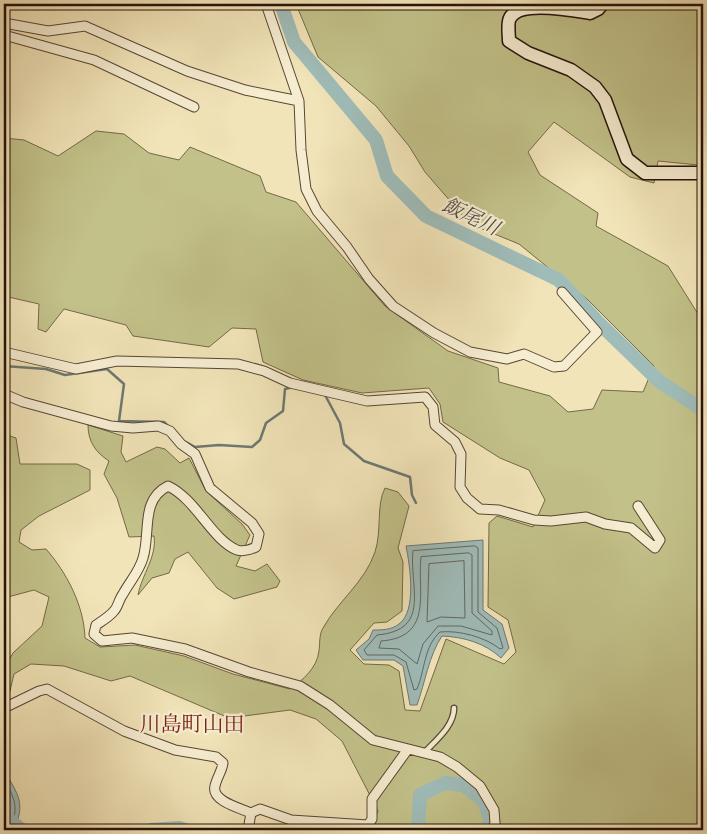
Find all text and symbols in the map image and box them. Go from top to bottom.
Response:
water label: 飯尾川 [438,191,505,242]
district label: 川島町山田 [140,710,245,737]

